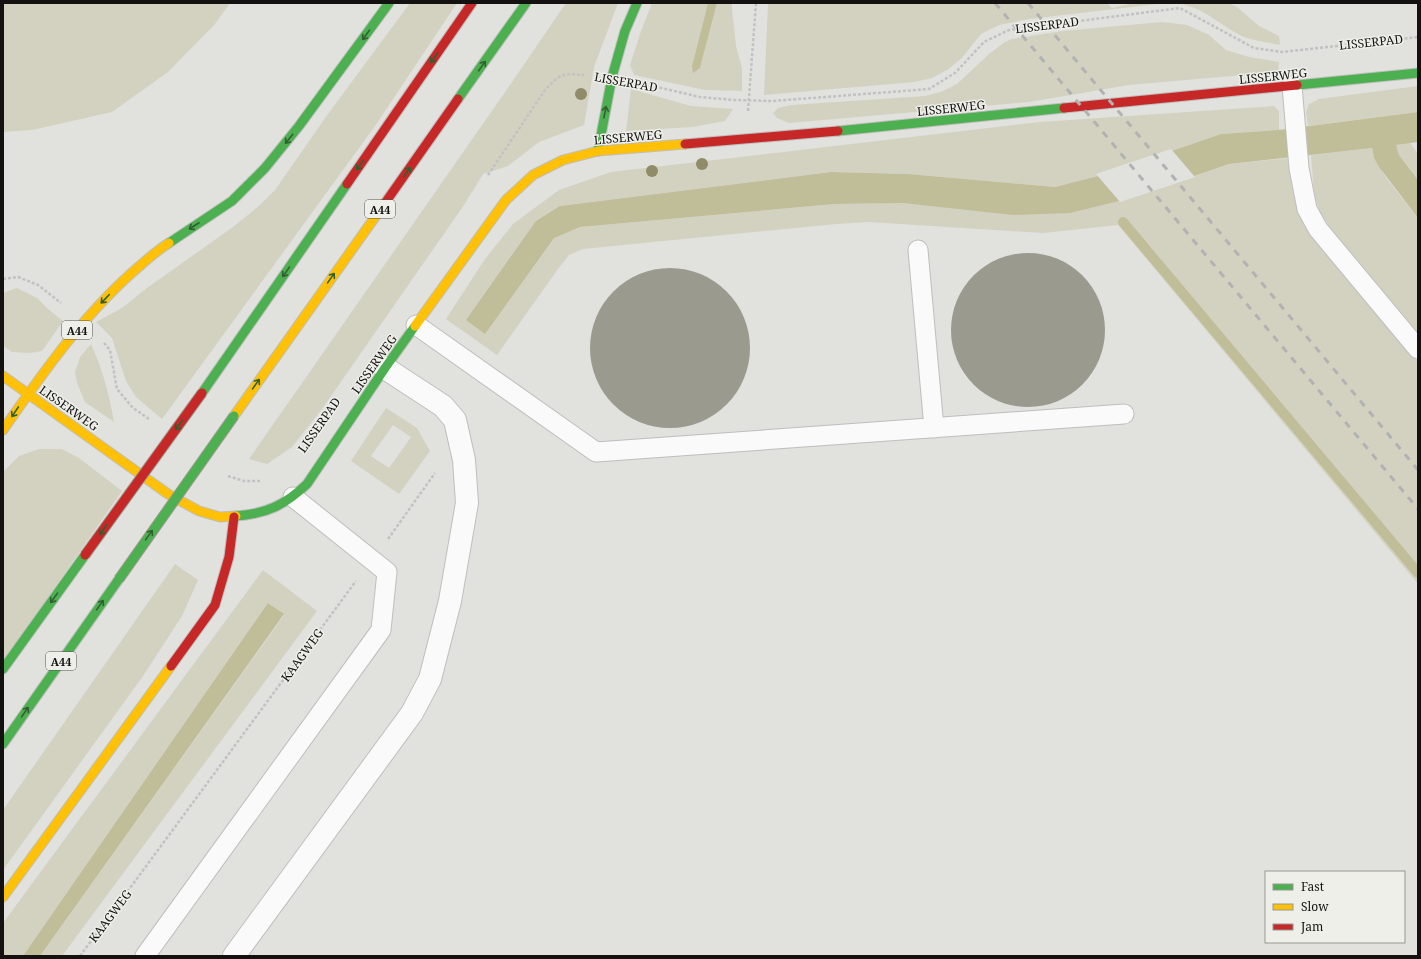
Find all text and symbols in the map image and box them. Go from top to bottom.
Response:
street label: LISSERPAD [1014,13,1080,37]
one-way arrow [362,29,370,40]
street label: LISSERPAD [1338,30,1404,54]
one-way arrow [430,52,438,63]
one-way arrow [478,60,486,71]
street label: LISSERWEG [1238,64,1308,88]
street label: LISSERPAD [593,68,659,96]
street label: LISSERWEG [916,96,986,120]
one-way arrow [601,106,609,119]
street label: LISSERWEG [593,126,663,148]
one-way arrow [284,134,293,144]
one-way arrow [356,159,364,170]
one-way arrow [403,166,411,177]
road number: A44 [365,200,395,218]
one-way arrow [189,222,200,230]
one-way arrow [282,266,290,277]
one-way arrow [327,272,335,283]
one-way arrow [100,294,110,304]
road number: A44 [62,321,92,339]
street label: LISSERWEG [347,331,401,397]
one-way arrow [252,378,260,389]
street label: LISSERWEG [36,381,102,435]
street label: LISSERPAD [294,394,345,456]
one-way arrow [11,406,19,418]
one-way arrow [175,419,183,430]
one-way arrow [99,525,107,536]
one-way arrow [145,530,153,541]
one-way arrow [50,592,58,603]
one-way arrow [96,600,104,611]
street label: KAAGWEG [277,625,327,685]
road number: A44 [46,652,76,670]
one-way arrow [21,707,29,718]
legend [1265,871,1405,943]
text: Fast [1301,878,1324,895]
street label: KAAGWEG [85,886,136,946]
text: Slow [1301,898,1329,915]
text: Jam [1300,918,1323,935]

